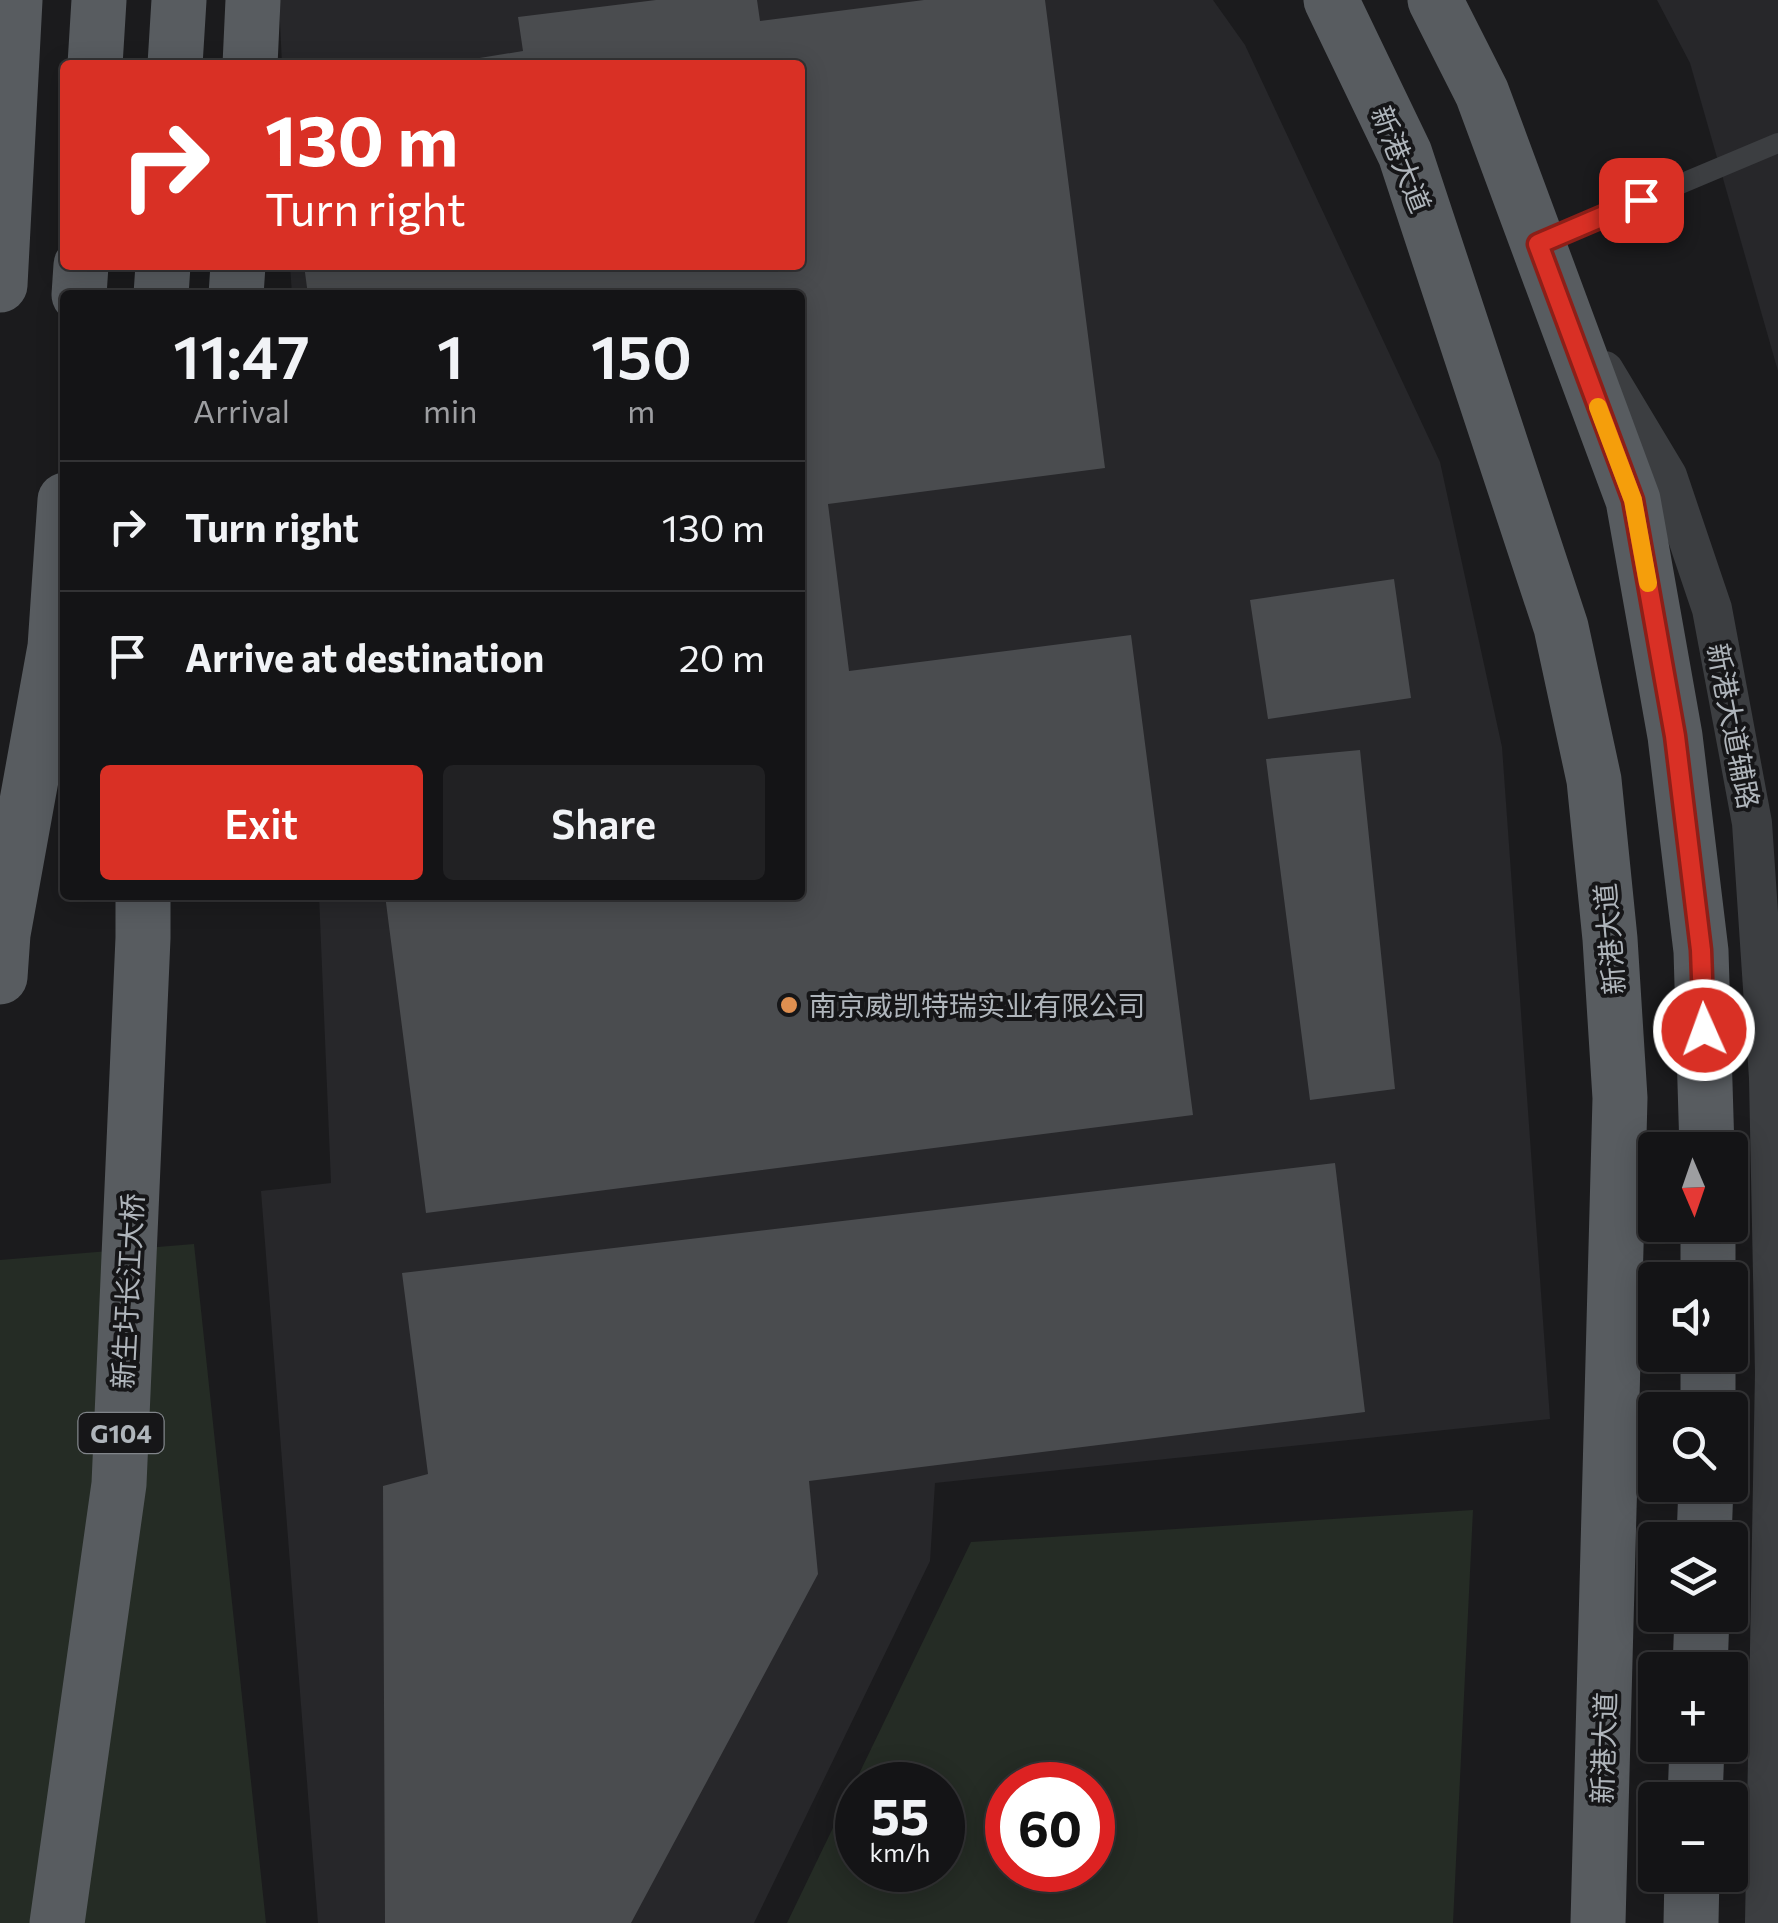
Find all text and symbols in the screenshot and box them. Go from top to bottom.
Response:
text: 130 m [265,95,458,180]
icon: right [100,100,230,230]
street label: 新港大道 [1365,101,1439,217]
pin [1599,158,1684,243]
icon: arrive [1614,173,1669,228]
text: Turn right [265,180,466,235]
text: 11:47 [173,318,310,391]
text: 1 [437,318,464,391]
text: 150 [591,318,692,391]
text: Arrival [193,390,290,430]
text: min [423,390,477,430]
text: m [627,390,655,430]
icon: right [100,499,155,554]
text: Turn right [185,503,359,550]
text: 130 m [662,503,765,550]
icon: arrive [100,629,155,684]
text: Arrive at destination [185,633,544,680]
text: 20 m [679,633,765,680]
street label: 新港大道辅路 [1701,640,1767,812]
button: Exit [100,765,423,880]
button: Share [443,765,765,880]
street label: 新港大道 [1587,882,1631,996]
position arrow [1652,978,1756,1082]
place label: 南京威凯特瑞实业有限公司 [809,988,1145,1022]
marker: 南京威凯特瑞实业有限公司 [778,994,800,1016]
north arrow [1638,1132,1748,1242]
map controls [1638,1132,1748,1892]
street label: 新生圩长江大桥 [105,1192,149,1390]
button: sound [1638,1262,1748,1372]
button: search [1638,1392,1748,1502]
road number: G104 [78,1413,164,1453]
button: layers [1638,1522,1748,1632]
button: + [1638,1652,1748,1762]
street label: 新港大道 [1584,1691,1622,1805]
speed limit sign: 60 [985,1762,1115,1892]
button: − [1638,1782,1748,1892]
text: 55 [871,1784,929,1845]
text: km/h [870,1837,930,1867]

